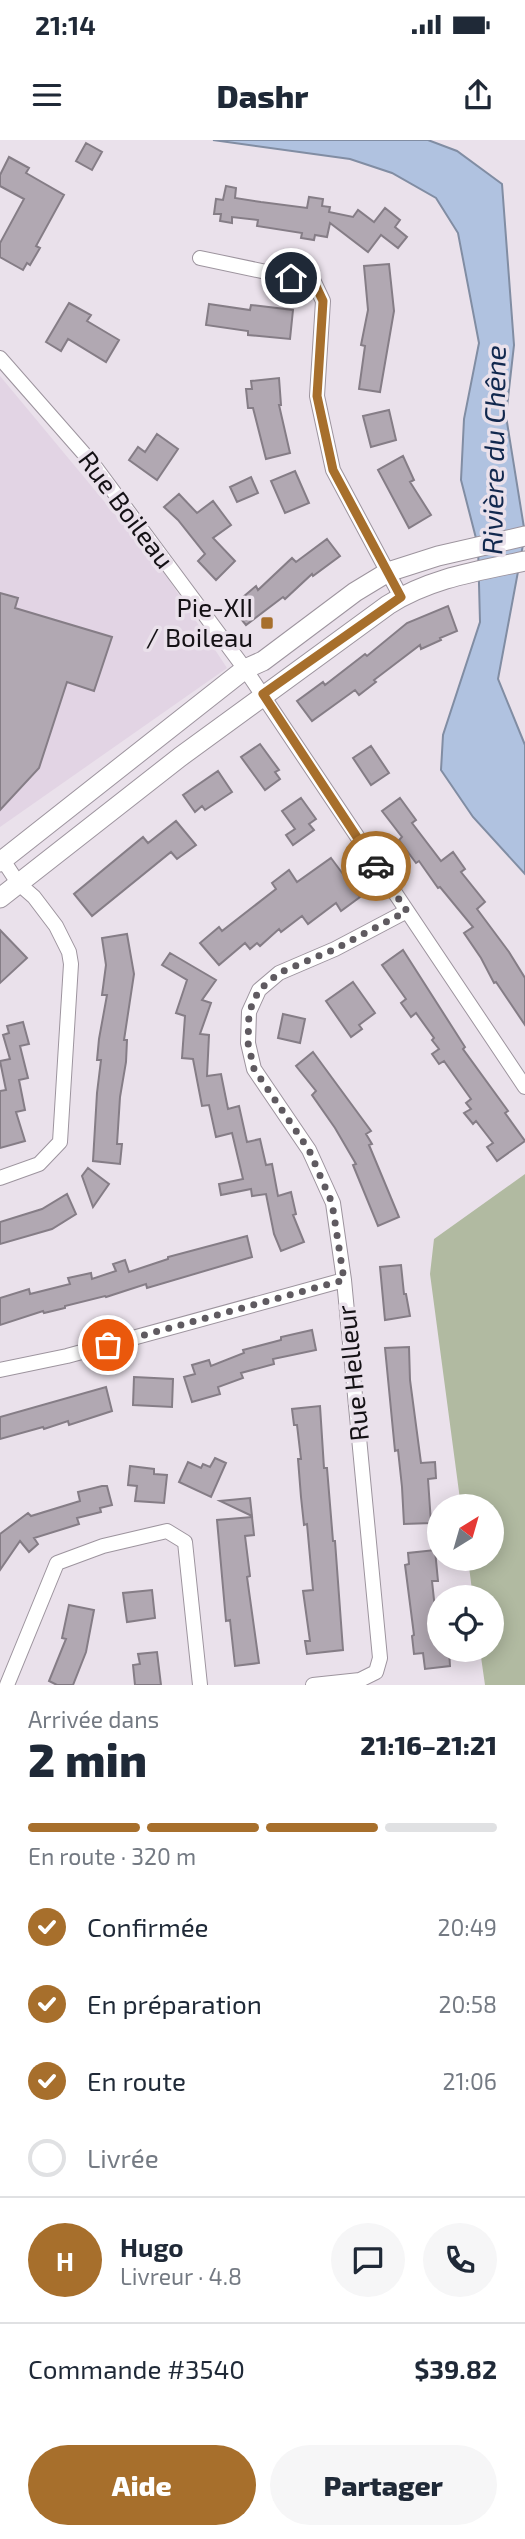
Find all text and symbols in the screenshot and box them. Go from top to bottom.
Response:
text: 21:14 [35,9,96,40]
icon: menu [28,76,66,114]
text: Dashr [217,76,308,114]
icon: share [459,76,497,114]
pin [261,248,321,308]
icon: home [272,259,310,297]
water label: Rivière du Chêne [474,345,512,555]
street label: Rue Boileau [73,444,181,574]
place label: Pie-XII / Boileau [146,591,253,652]
marker: Pie-XII / Boileau [259,615,275,631]
courier [341,831,411,901]
icon: car [357,847,395,885]
street label: Rue Helleur [329,1304,374,1443]
pin [78,1315,138,1375]
icon: bag [89,1326,127,1364]
north arrow [427,1494,504,1572]
map controls [427,1494,504,1662]
button: locate [427,1585,504,1662]
text: Arrivée dans [28,1705,159,1733]
text: 21:16–21:21 [360,1729,497,1760]
text: 2 min [28,1731,147,1786]
text: En route · 320 m [28,1842,196,1870]
icon: check [28,1908,66,1946]
text: Confirmée [87,1911,209,1942]
text: 20:49 [437,1913,497,1941]
icon: check [28,1985,66,2023]
text: En préparation [87,1988,262,2019]
text: 20:58 [438,1990,497,2018]
icon: check [28,2062,66,2100]
text: En route [87,2065,186,2096]
text: 21:06 [442,2067,497,2095]
text: Livrée [87,2142,159,2173]
button: chat [331,2223,405,2297]
button: phone [423,2223,497,2297]
text: Hugo [120,2231,184,2262]
text: H [56,2245,74,2276]
text: Livreur · 4.8 [120,2262,242,2290]
text: Commande #3540 [28,2353,245,2384]
text: $39.82 [414,2353,497,2384]
button: Aide [28,2445,256,2525]
button: Partager [270,2445,497,2525]

